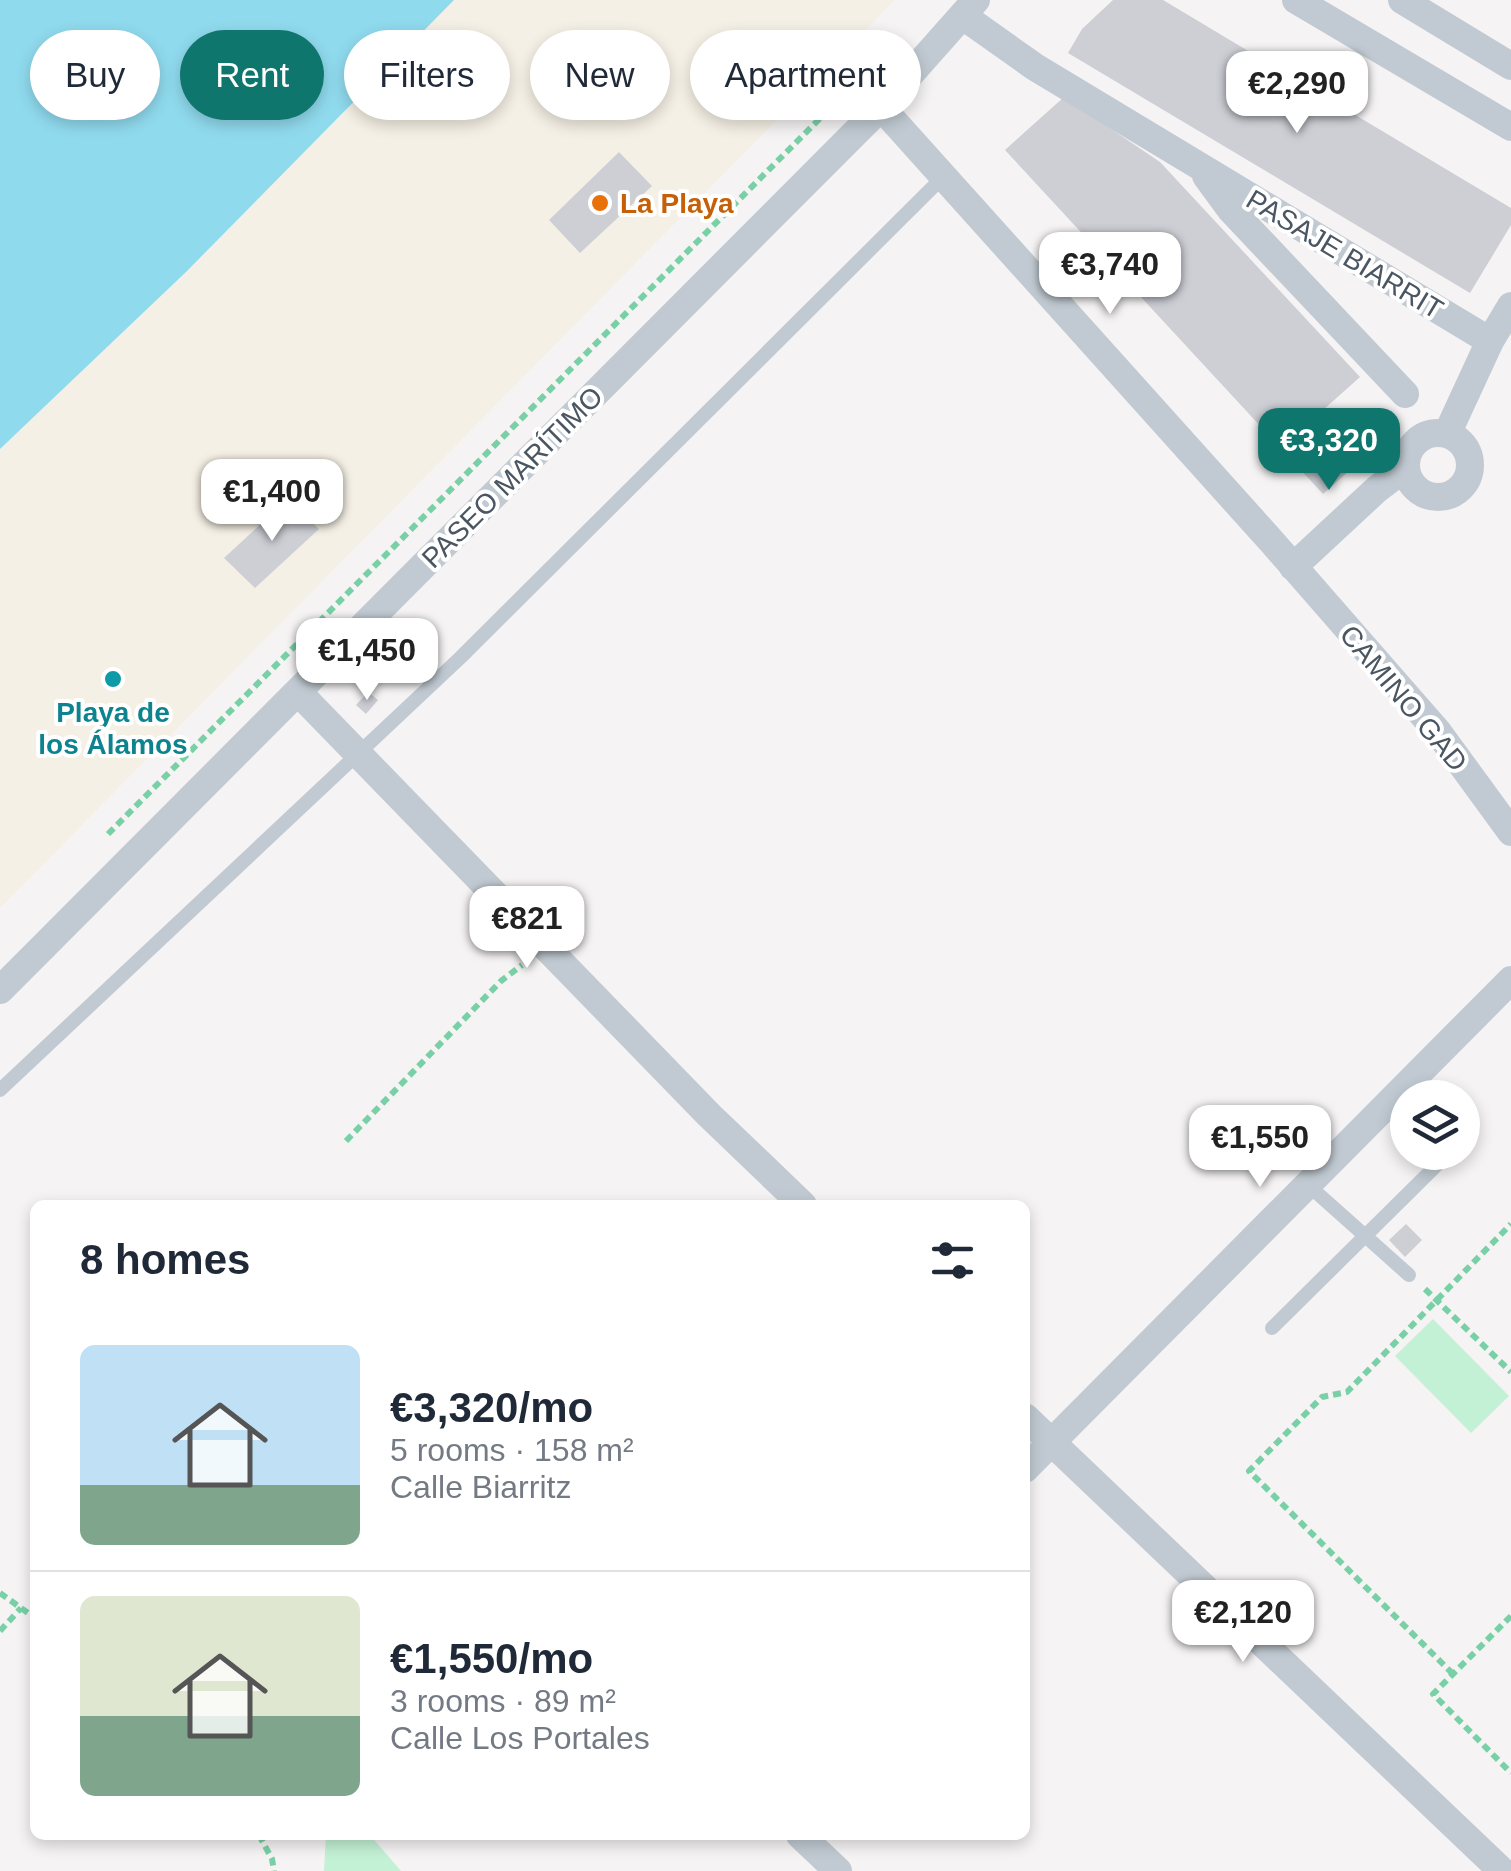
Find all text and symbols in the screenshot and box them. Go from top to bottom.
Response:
chip: Buy [30,30,160,120]
chip: Rent [180,30,324,120]
chip: Filters [344,30,510,120]
chip: New [530,30,670,120]
chip: Apartment [690,30,921,120]
pin: €2,290 [1216,51,1378,136]
text: €2,290 [1248,65,1346,101]
street label: PASAJE BIARRIT [1241,184,1449,325]
place label: La Playa [620,188,734,219]
marker: La Playa [589,192,611,214]
pin: €3,740 [1029,232,1191,317]
text: €3,740 [1061,246,1159,282]
street label: PASEO MARÍTIMO [416,381,609,574]
pin: €3,320 [1248,408,1410,493]
text: €3,320 [1280,422,1378,458]
pin: €1,400 [191,459,353,544]
text: €1,400 [223,473,321,509]
pin: €1,450 [286,618,448,703]
street label: CAMINO GAD [1334,619,1473,777]
text: €1,450 [318,632,416,668]
marker: Playa de los Álamos [102,668,124,690]
place label: Playa de los Álamos [38,697,188,760]
pin: €821 [468,886,586,971]
text: €821 [491,900,563,936]
map controls [1390,1080,1480,1170]
button: layers [1390,1080,1480,1170]
pin: €1,550 [1179,1105,1341,1190]
text: €1,550 [1211,1119,1309,1155]
icon: filters [925,1233,980,1288]
text: 8 homes [80,1236,250,1283]
text: €3,320/mo [390,1384,593,1431]
icon: home [160,1385,280,1505]
text: 5 rooms · 158 m² [390,1432,634,1468]
text: Calle Biarritz [390,1469,571,1505]
pin: €2,120 [1162,1580,1324,1665]
text: €2,120 [1194,1594,1292,1630]
text: €1,550/mo [390,1635,593,1682]
icon: home [160,1636,280,1756]
text: 3 rooms · 89 m² [390,1683,616,1719]
text: Calle Los Portales [390,1720,650,1756]

